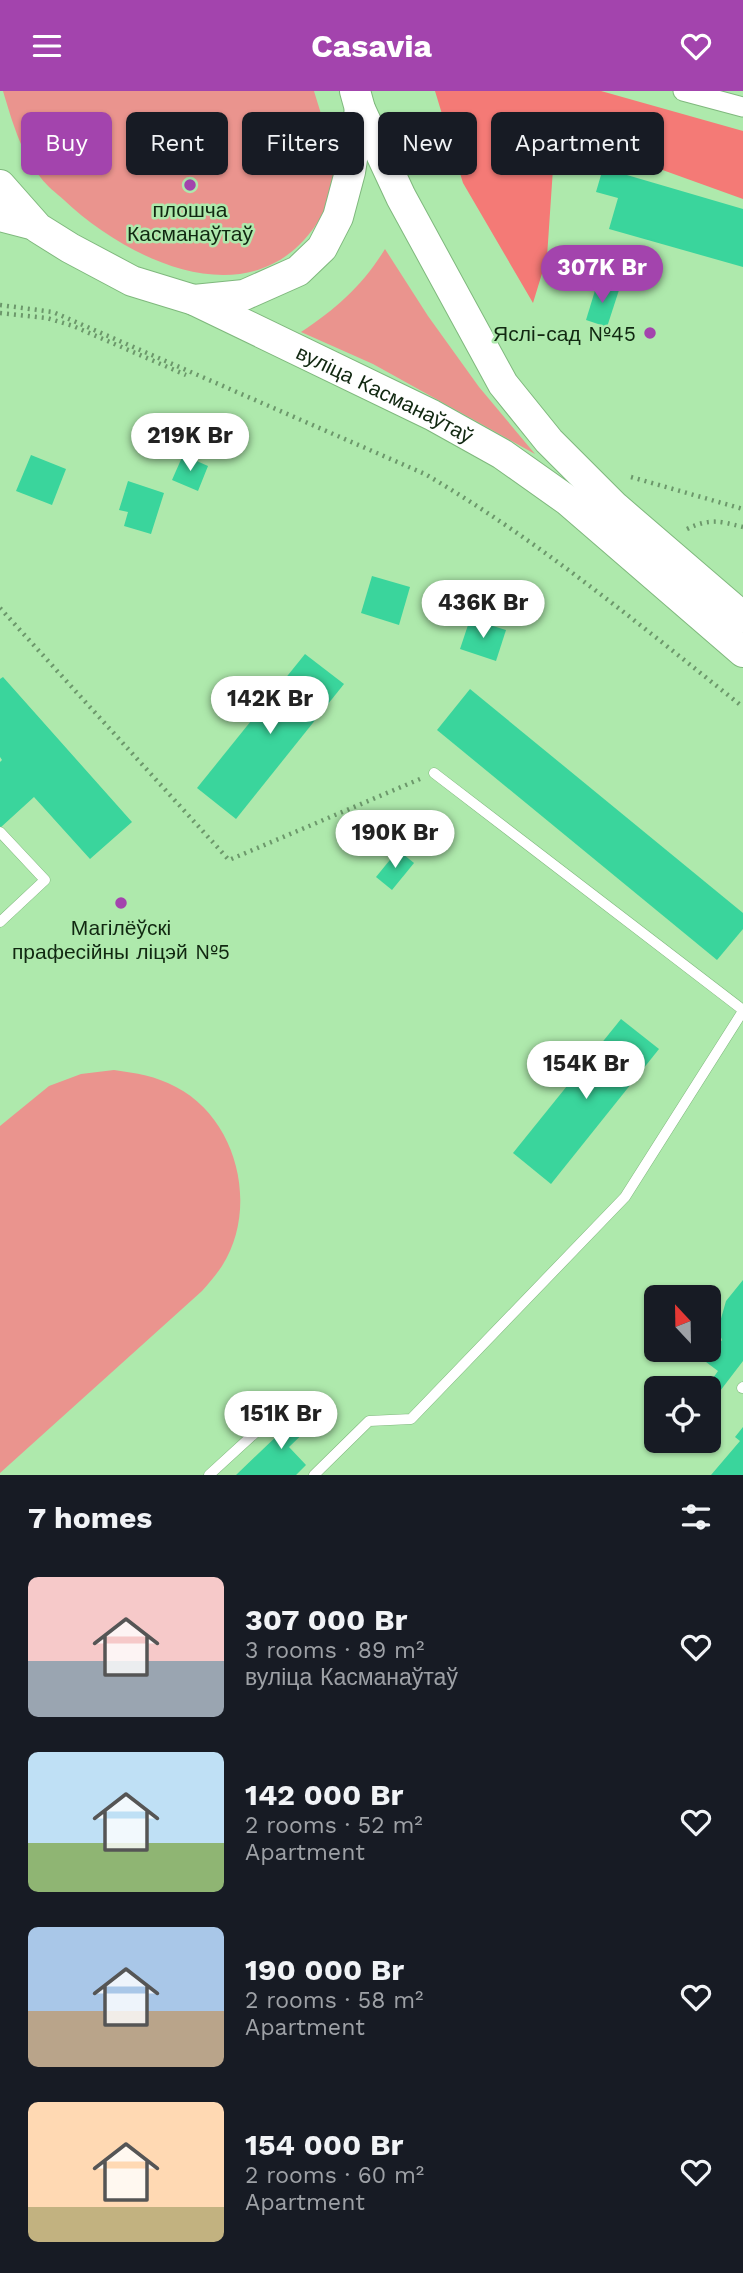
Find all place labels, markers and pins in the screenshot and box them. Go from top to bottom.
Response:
marker: плошча Касманаўтаў [182,177,198,193]
place label: плошча Касманаўтаў [127,197,253,246]
pin: 307K Br [537,245,667,305]
place label: Яслі-сад №45 [493,321,636,346]
marker: Яслі-сад №45 [642,325,658,341]
pin: 219K Br [125,413,255,473]
pin: 436K Br [418,581,548,640]
pin: 142K Br [205,677,335,736]
pin: 190K Br [330,811,460,870]
marker: Магілёўскі прафесійны ліцэй №5 [113,895,129,911]
place label: Магілёўскі прафесійны ліцэй №5 [12,915,230,964]
pin: 154K Br [521,1041,651,1101]
pin: 151K Br [216,1391,346,1451]

